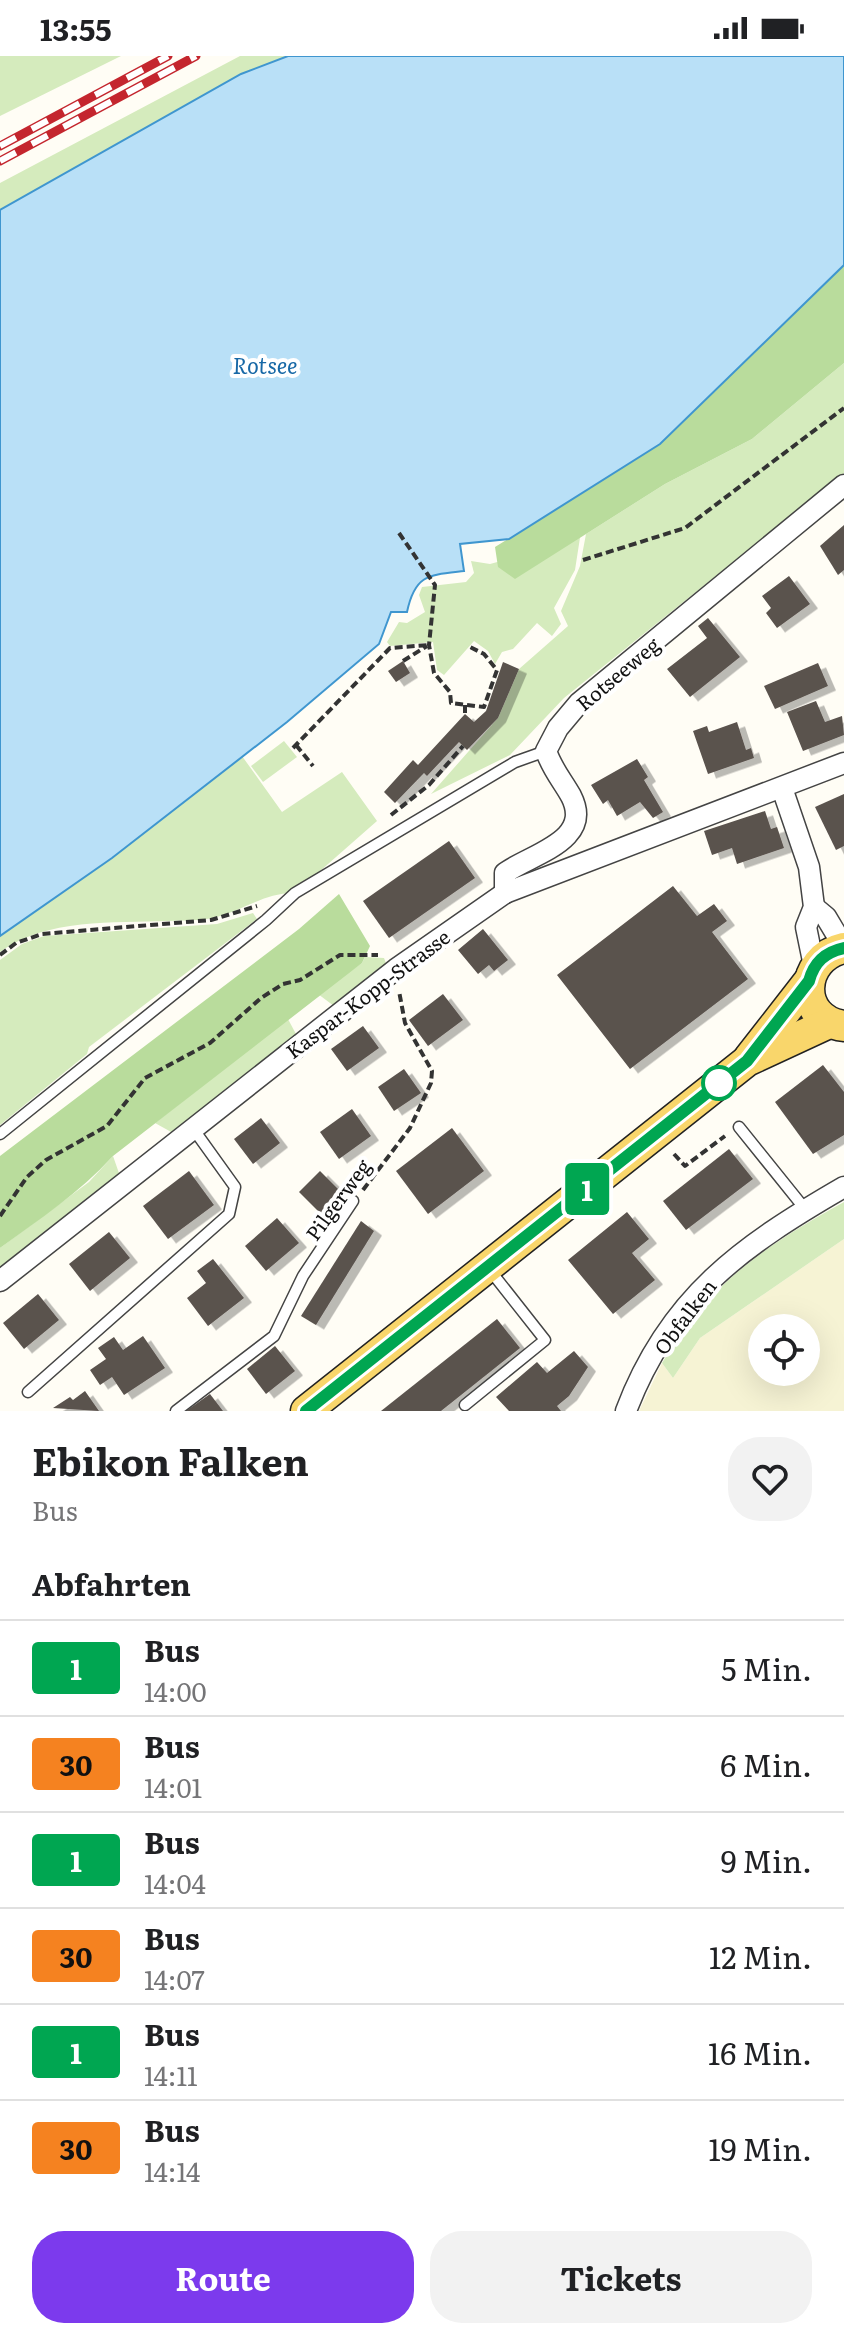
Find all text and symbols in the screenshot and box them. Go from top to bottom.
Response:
text: 13:55 [40,6,112,50]
water label: Rotsee [233,348,297,381]
street label: Rotseeweg [569,629,666,717]
street label: Kaspar-Kopp-Strasse [279,921,455,1065]
unlabelled marker [702,1066,736,1100]
street label: Pilgerweg [297,1151,377,1246]
line badge: 1 [561,1163,613,1215]
text: 1 [581,1168,593,1210]
street label: Obfalken [646,1272,722,1360]
map controls [748,1314,820,1386]
button: locate [748,1314,820,1386]
text: Ebikon Falken [32,1431,309,1488]
button: heart [728,1437,812,1521]
text: Bus [32,1490,77,1529]
text: Abfahrten [32,1561,191,1605]
text: Bus [144,1627,200,1671]
text: 5 Min. [721,1646,812,1690]
text: 1 [70,1647,82,1689]
text: 14:00 [144,1671,207,1710]
text: Bus [144,1723,200,1767]
text: 6 Min. [720,1742,812,1786]
text: 30 [60,1743,92,1785]
text: 14:01 [144,1767,202,1806]
text: Bus [144,1819,200,1863]
text: 9 Min. [721,1838,812,1882]
text: 1 [70,1839,82,1881]
text: 14:04 [144,1863,206,1902]
text: Bus [144,1915,200,1959]
text: 12 Min. [709,1934,812,1978]
text: 30 [60,1935,92,1977]
text: 14:07 [144,1959,205,1998]
text: Bus [144,2011,200,2055]
text: 16 Min. [708,2030,812,2074]
text: 1 [70,2031,82,2073]
text: 14:11 [144,2055,198,2094]
text: Bus [144,2107,200,2151]
text: 19 Min. [708,2126,812,2170]
text: 30 [60,2127,92,2169]
text: 14:14 [144,2151,200,2190]
button: Route [32,2231,414,2323]
button: Tickets [430,2231,812,2323]

